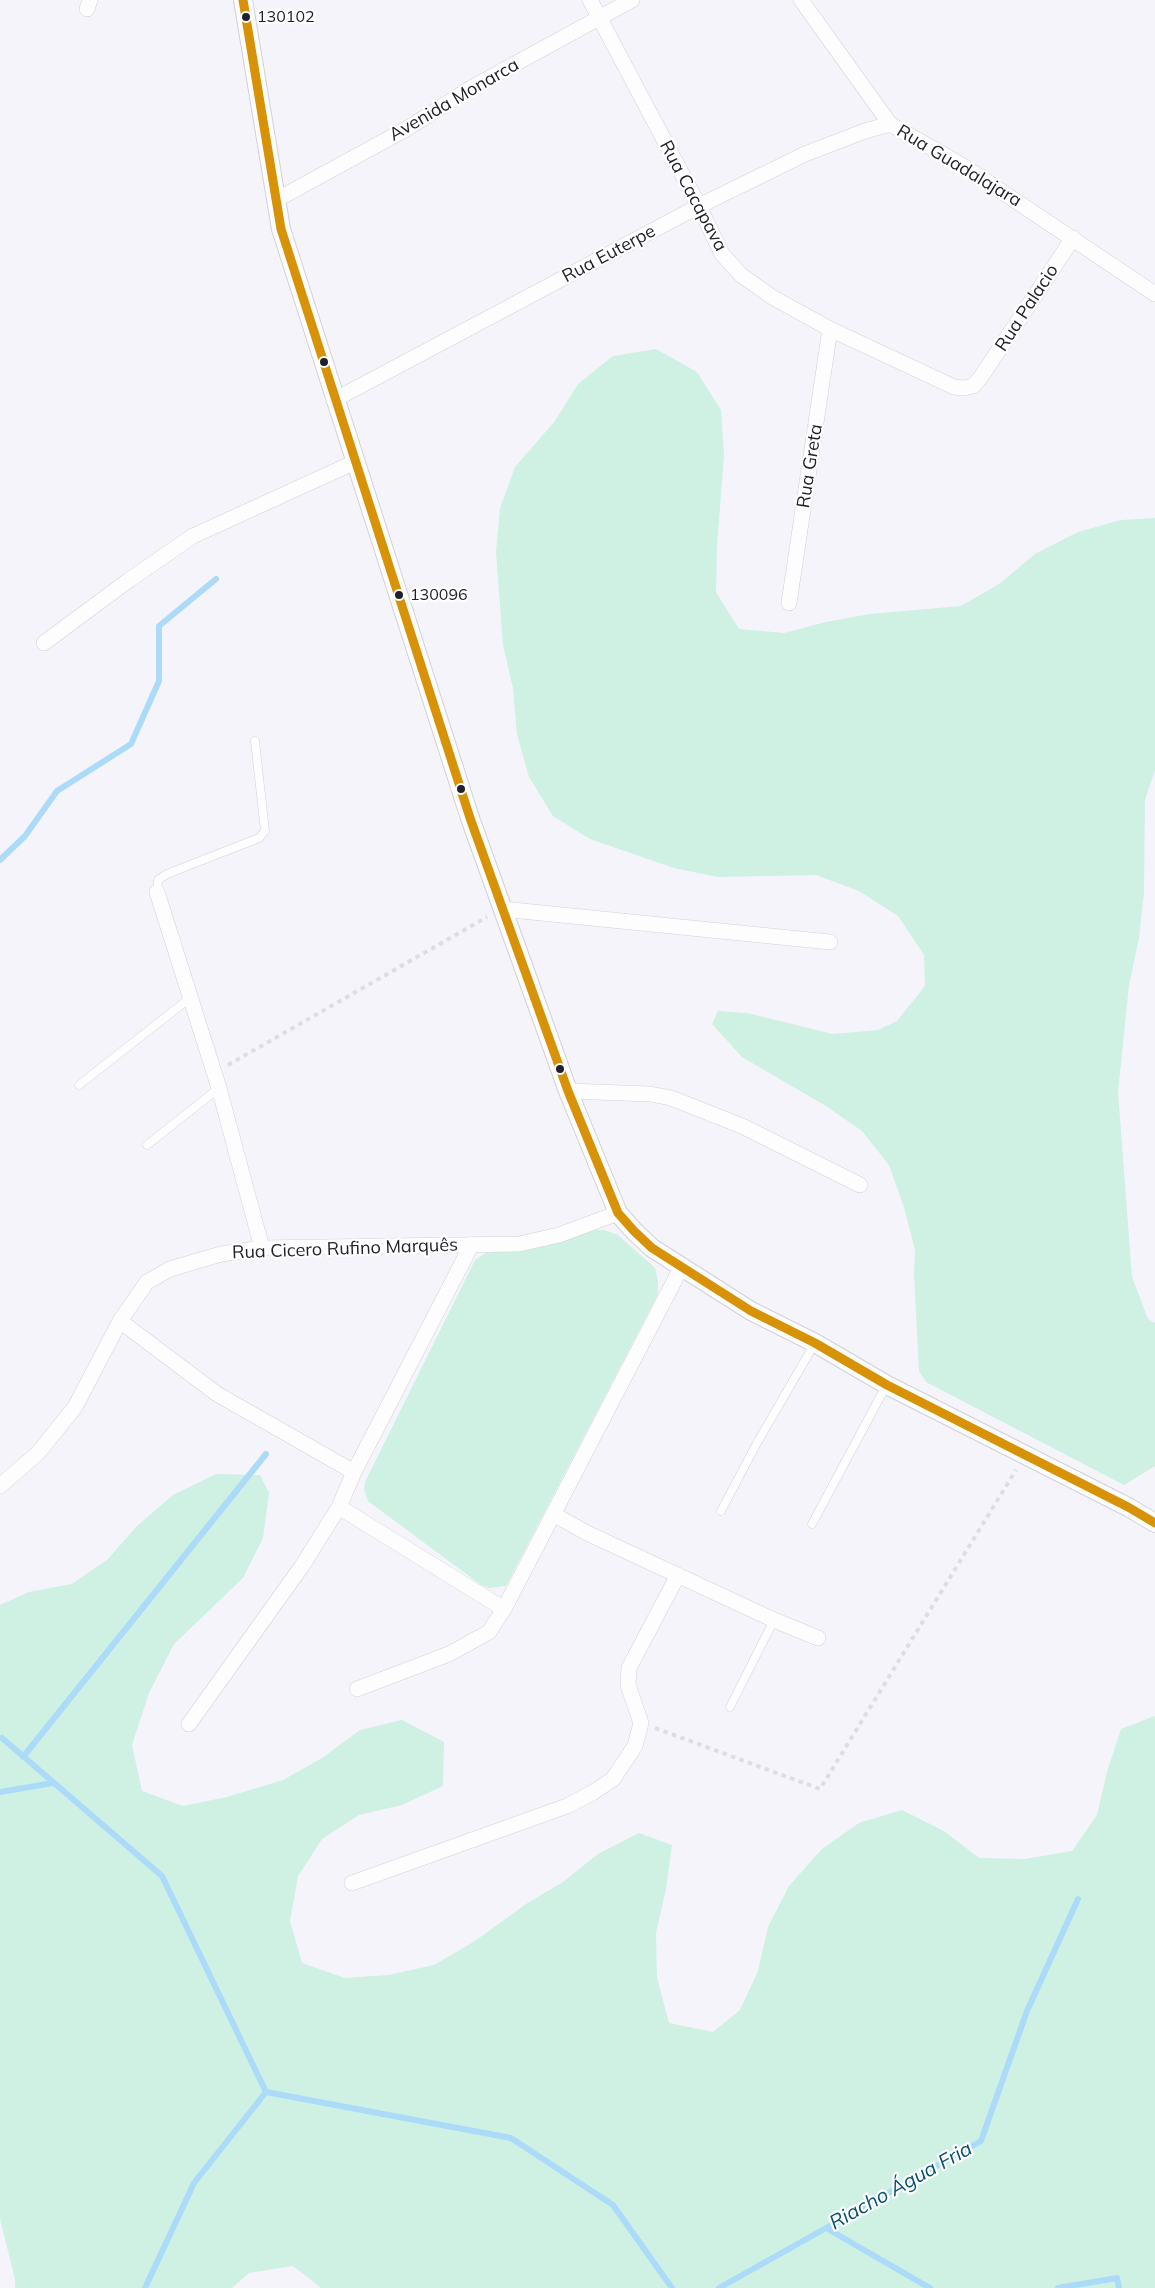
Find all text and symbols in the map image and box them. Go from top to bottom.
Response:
place label: 130102 [257,7,315,27]
marker: 130102 [240,11,252,23]
street label: Avenida Monarca [385,54,523,146]
street label: Rua Guadalajara [893,120,1025,212]
street label: Rua Cacapava [655,137,731,255]
street label: Rua Euterpe [559,220,659,288]
street label: Rua Palacio [991,261,1063,355]
unlabelled marker [318,356,330,368]
street label: Rua Greta [793,422,827,510]
place label: 130096 [410,585,468,605]
marker: 130096 [393,589,405,601]
unlabelled marker [455,783,467,795]
unlabelled marker [554,1063,566,1075]
street label: Rua Cicero Rufino Marquês [232,1234,458,1264]
water label: Riacho Água Fria [826,2137,976,2235]

